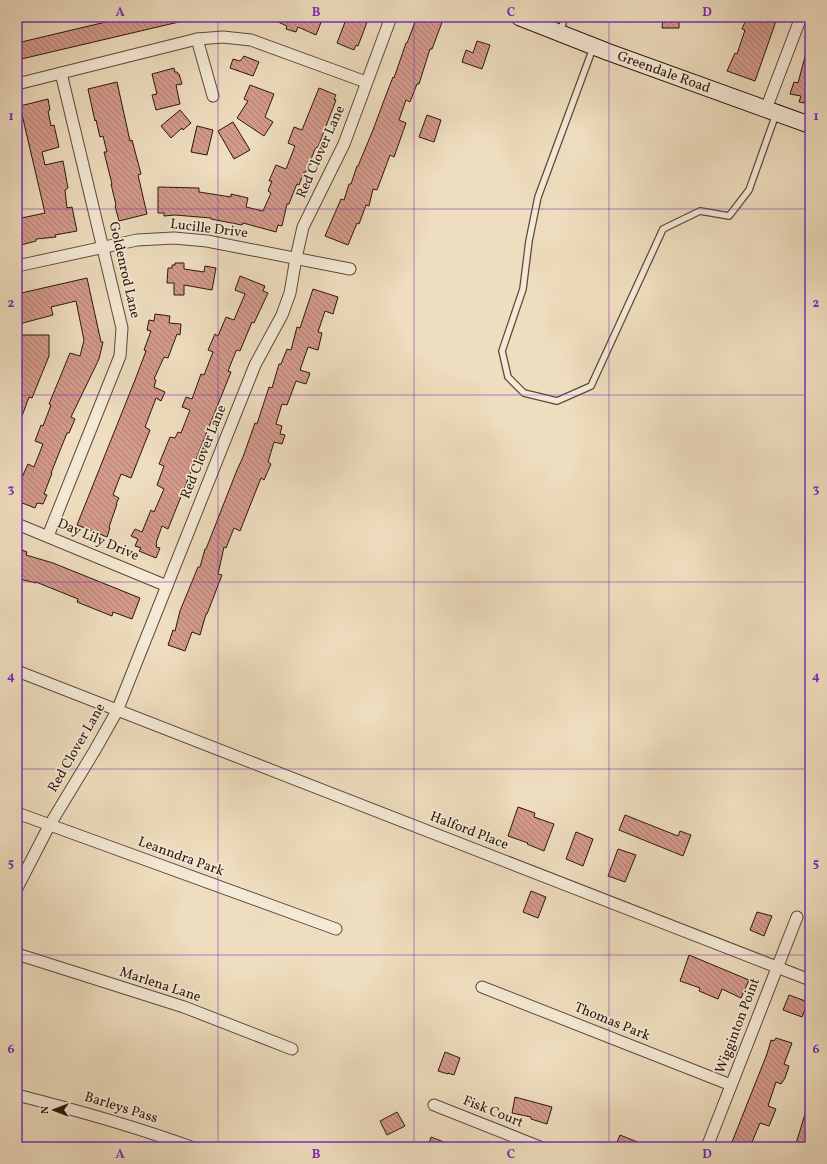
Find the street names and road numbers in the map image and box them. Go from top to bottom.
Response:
street label: Greendale Road [615,47,713,98]
street label: Red Clover Lane [292,102,350,201]
street label: Lucille Drive [169,215,249,243]
street label: Goldenrod Lane [104,220,144,320]
street label: Red Clover Lane [177,402,232,502]
street label: Day Lily Drive [54,514,142,566]
street label: Red Clover Lane [44,700,110,796]
street label: Halford Place [427,807,511,855]
street label: Leanndra Park [135,833,227,881]
street label: Marlena Lane [117,963,204,1007]
street label: Wigginton Point [711,975,765,1076]
street label: Thomas Park [571,998,653,1046]
street label: Barleys Pass [82,1088,160,1128]
street label: Fisk Court [460,1091,526,1133]

